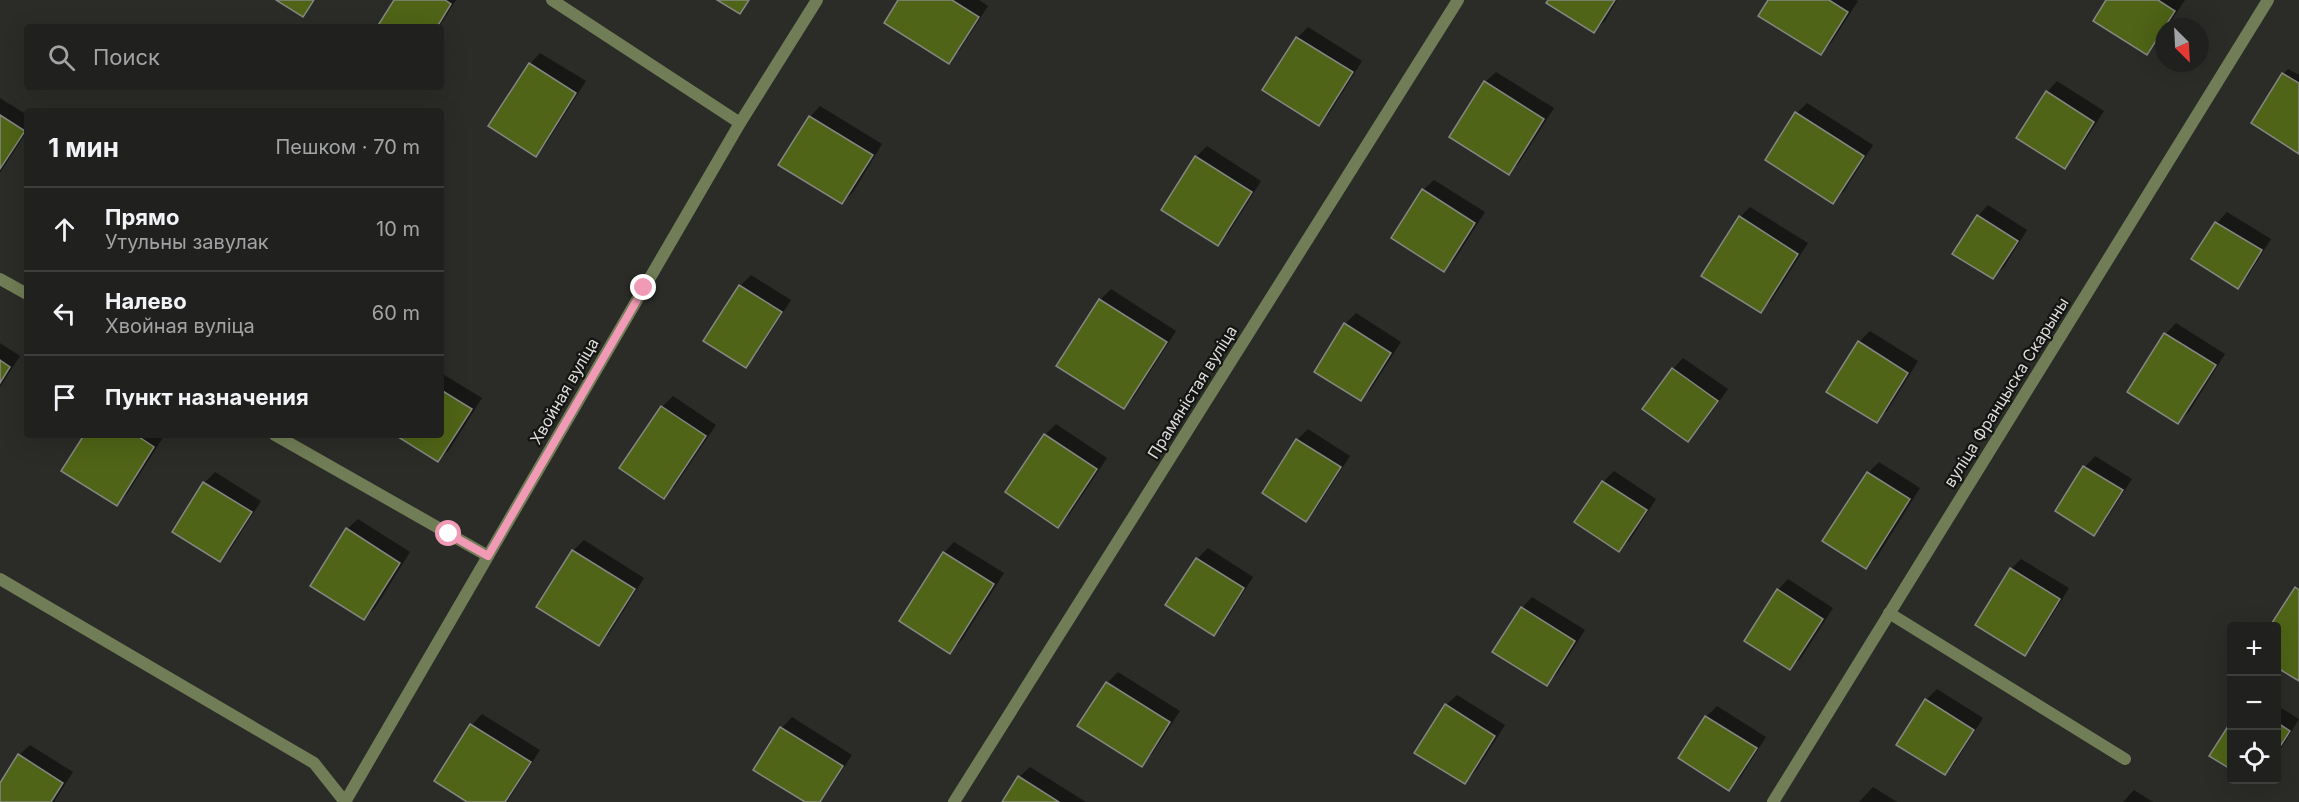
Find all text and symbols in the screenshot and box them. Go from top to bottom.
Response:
north arrow [2155,18,2209,72]
search box [24,24,444,90]
icon: search [45,41,78,74]
text: Поиск [93,44,160,70]
text: 1 мин [48,132,119,163]
text: Пешком · 70 m [275,135,420,159]
text: Прямо [105,204,179,230]
icon: ahead [48,213,81,246]
text: 10 m [376,217,420,241]
text: Утульны завулак [105,230,269,254]
route end [630,274,656,300]
text: Налево [105,288,187,314]
street label: вуліца Францыска Скарыны [1939,293,2073,491]
icon: left [48,297,81,330]
text: 60 m [372,301,420,325]
text: Хвойная вуліца [105,314,255,338]
street label: Прамяністая вуліца [1143,322,1241,462]
street label: Хвойная вуліца [525,334,603,448]
icon: arrive [48,381,81,414]
text: Пункт назначения [105,384,309,410]
route start [435,520,461,546]
map controls [2227,622,2281,784]
button: + [2227,622,2281,676]
button: − [2227,676,2281,730]
button: locate [2227,730,2281,784]

